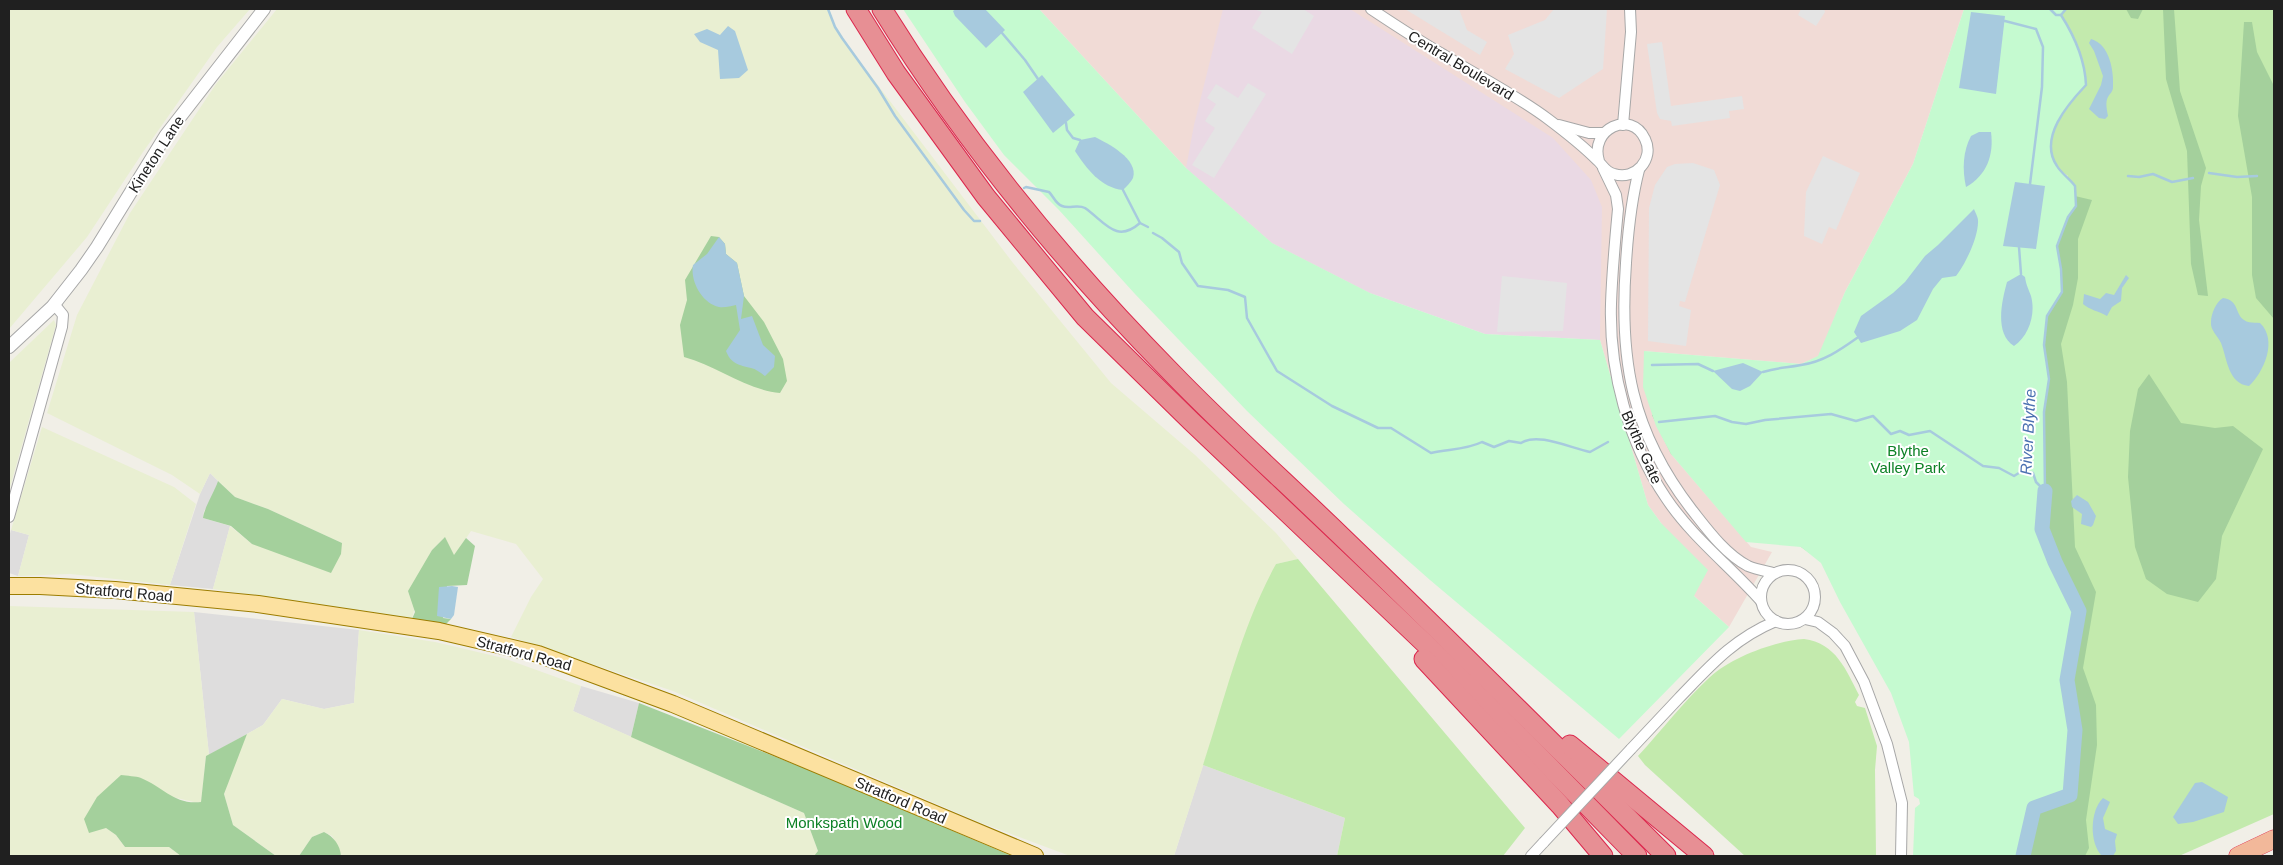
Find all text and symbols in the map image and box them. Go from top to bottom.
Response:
street label: Central Boulevard [1405,27,1517,103]
street label: Kineton Lane [125,112,187,196]
water label: River Blythe [2017,388,2039,476]
street label: Blythe Gate [1618,408,1666,486]
park label: Blythe Valley Park [1871,442,1946,476]
street label: Stratford Road [75,579,173,605]
street label: Stratford Road [475,632,573,674]
street label: Stratford Road [853,773,949,827]
park label: Monkspath Wood [786,814,902,831]

